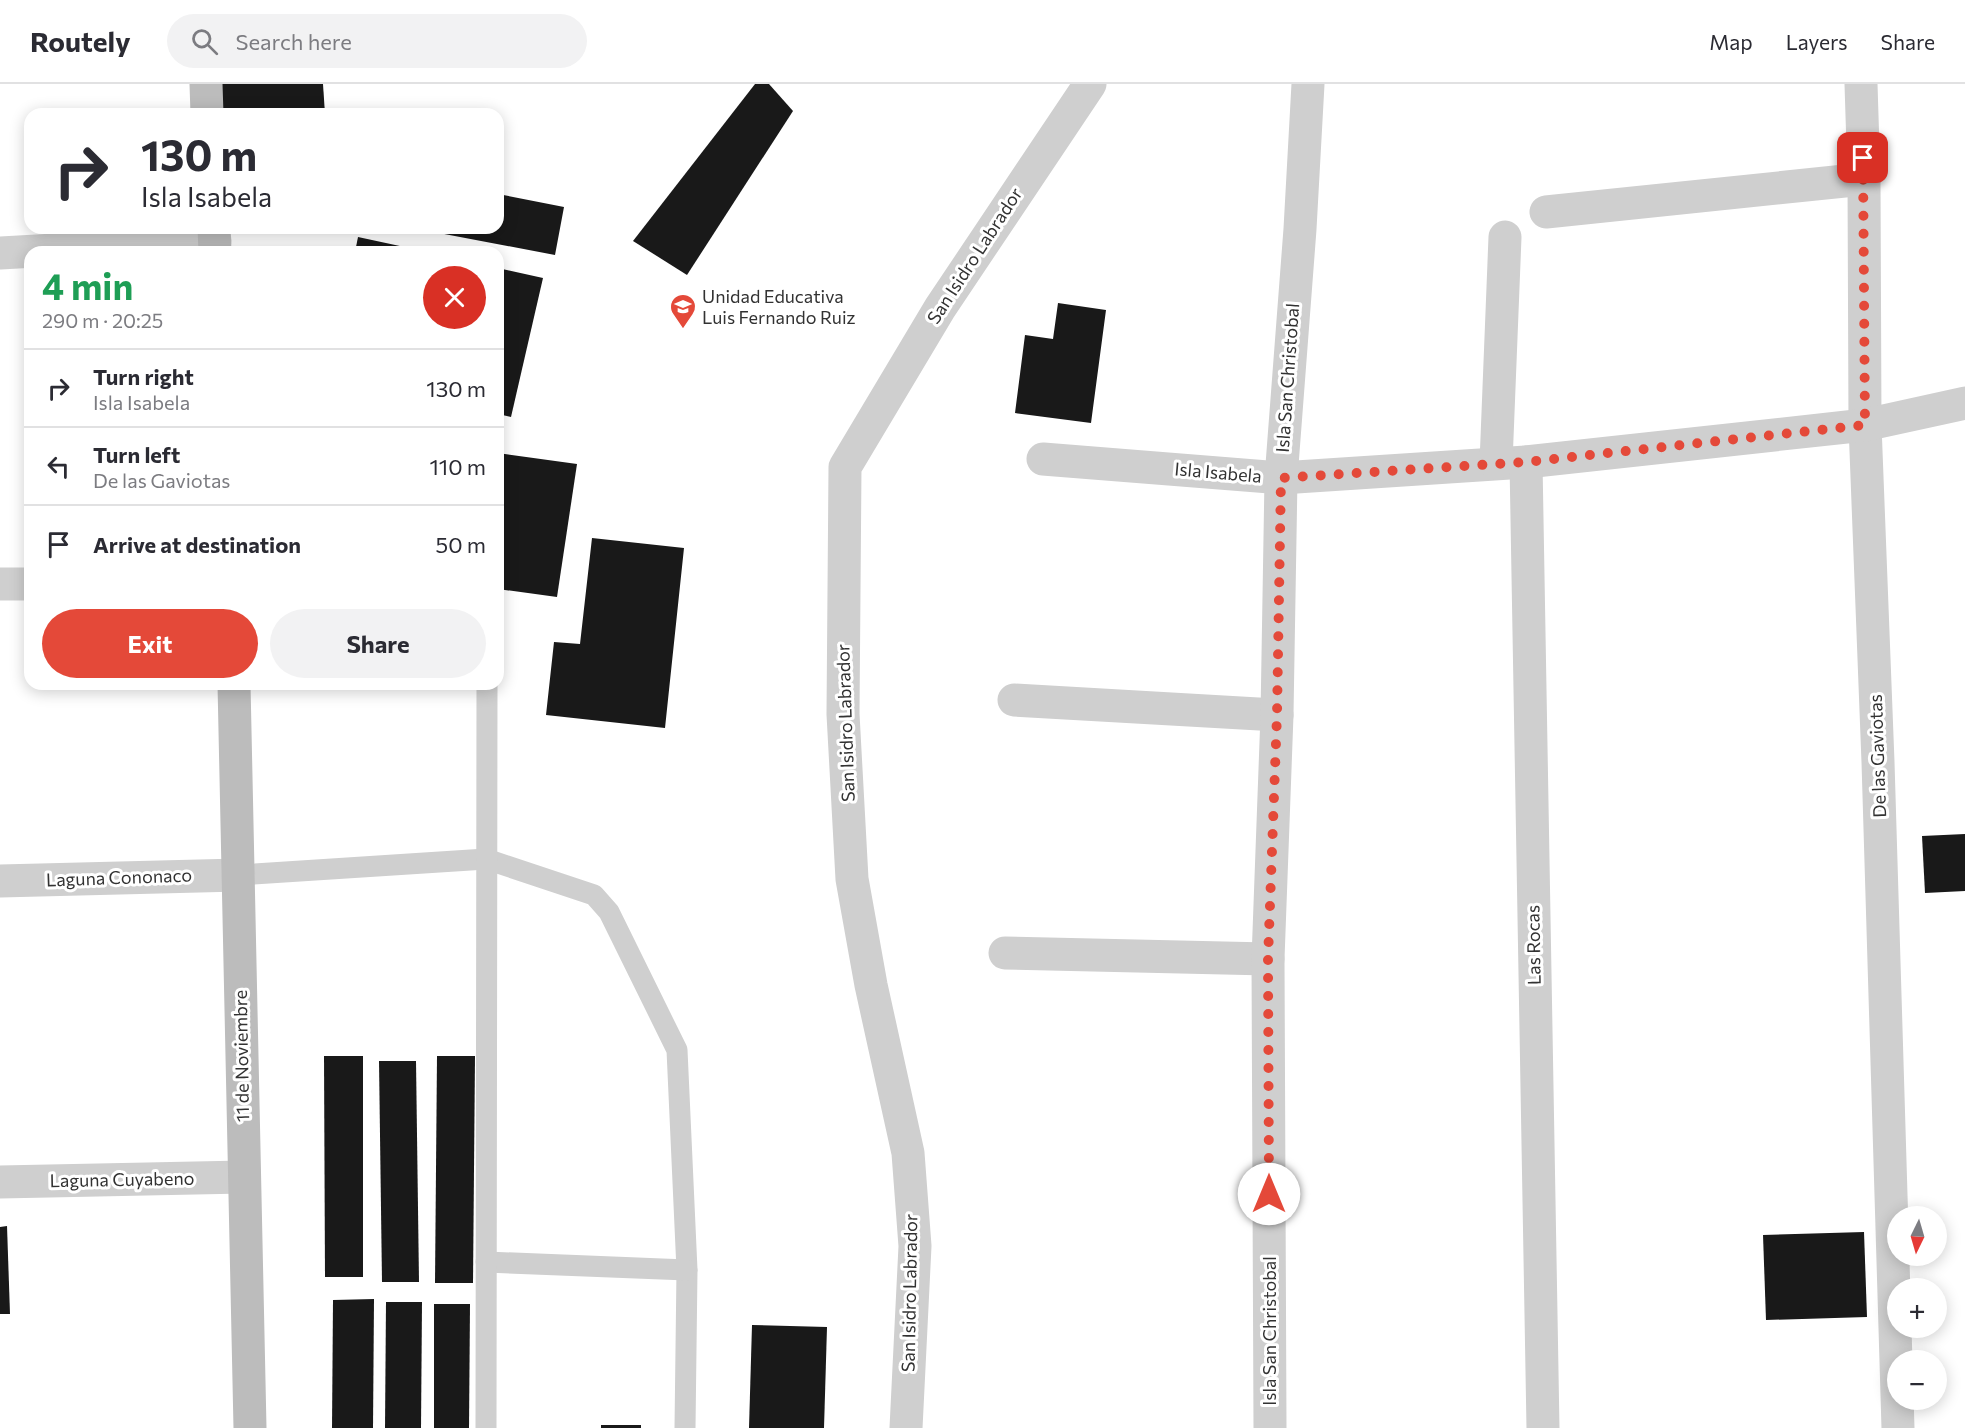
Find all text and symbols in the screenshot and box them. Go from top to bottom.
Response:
search box [167,14,587,68]
text: Routely [30,24,131,58]
icon: search [188,25,221,58]
text: Search here [236,28,352,55]
text: Map [1709,29,1753,54]
text: Layers [1786,29,1848,54]
text: Share [1881,29,1935,54]
text: 130 m [141,128,257,180]
icon: right [42,132,120,210]
pin [1837,132,1888,183]
icon: arrive [1846,141,1879,174]
text: Isla Isabela [141,180,272,213]
street label: San Isidro Labrador [922,183,1026,328]
text: 4 min [42,263,133,307]
button: close [423,266,486,329]
place label: Unidad Educativa Luis Fernando Ruiz [702,285,856,328]
school or university icon: Unidad Educativa Luis Fernando Ruiz [668,292,698,330]
street label: Isla San Christobal [1271,303,1303,453]
text: 290 m · 20:25 [42,308,163,332]
text: Turn right [93,363,194,390]
icon: right [42,372,75,405]
text: 130 m [426,375,486,402]
text: Isla Isabela [93,390,190,414]
text: Turn left [93,441,180,468]
icon: left [42,450,75,483]
text: 110 m [429,453,486,480]
street label: Isla Isabela [1174,457,1263,487]
text: De las Gaviotas [93,468,230,492]
icon: arrive [42,528,75,561]
text: Arrive at destination [93,531,301,558]
text: 50 m [436,531,486,558]
button: Exit [42,609,258,678]
button: Share [270,609,486,678]
street label: San Isidro Labrador [831,644,859,802]
street label: De las Gaviotas [1864,694,1890,818]
street label: Laguna Cononaco [46,863,192,891]
street label: Las Rocas [1521,905,1545,985]
street label: 11 de Noviembre [229,990,253,1122]
position arrow [1237,1162,1301,1226]
street label: Laguna Cuyabeno [49,1167,195,1191]
north arrow [1887,1206,1947,1266]
map controls [1887,1206,1947,1410]
street label: San Isidro Labrador [897,1214,921,1372]
street label: Isla San Christobal [1258,1256,1280,1406]
button: + [1887,1278,1947,1338]
button: − [1887,1350,1947,1410]

